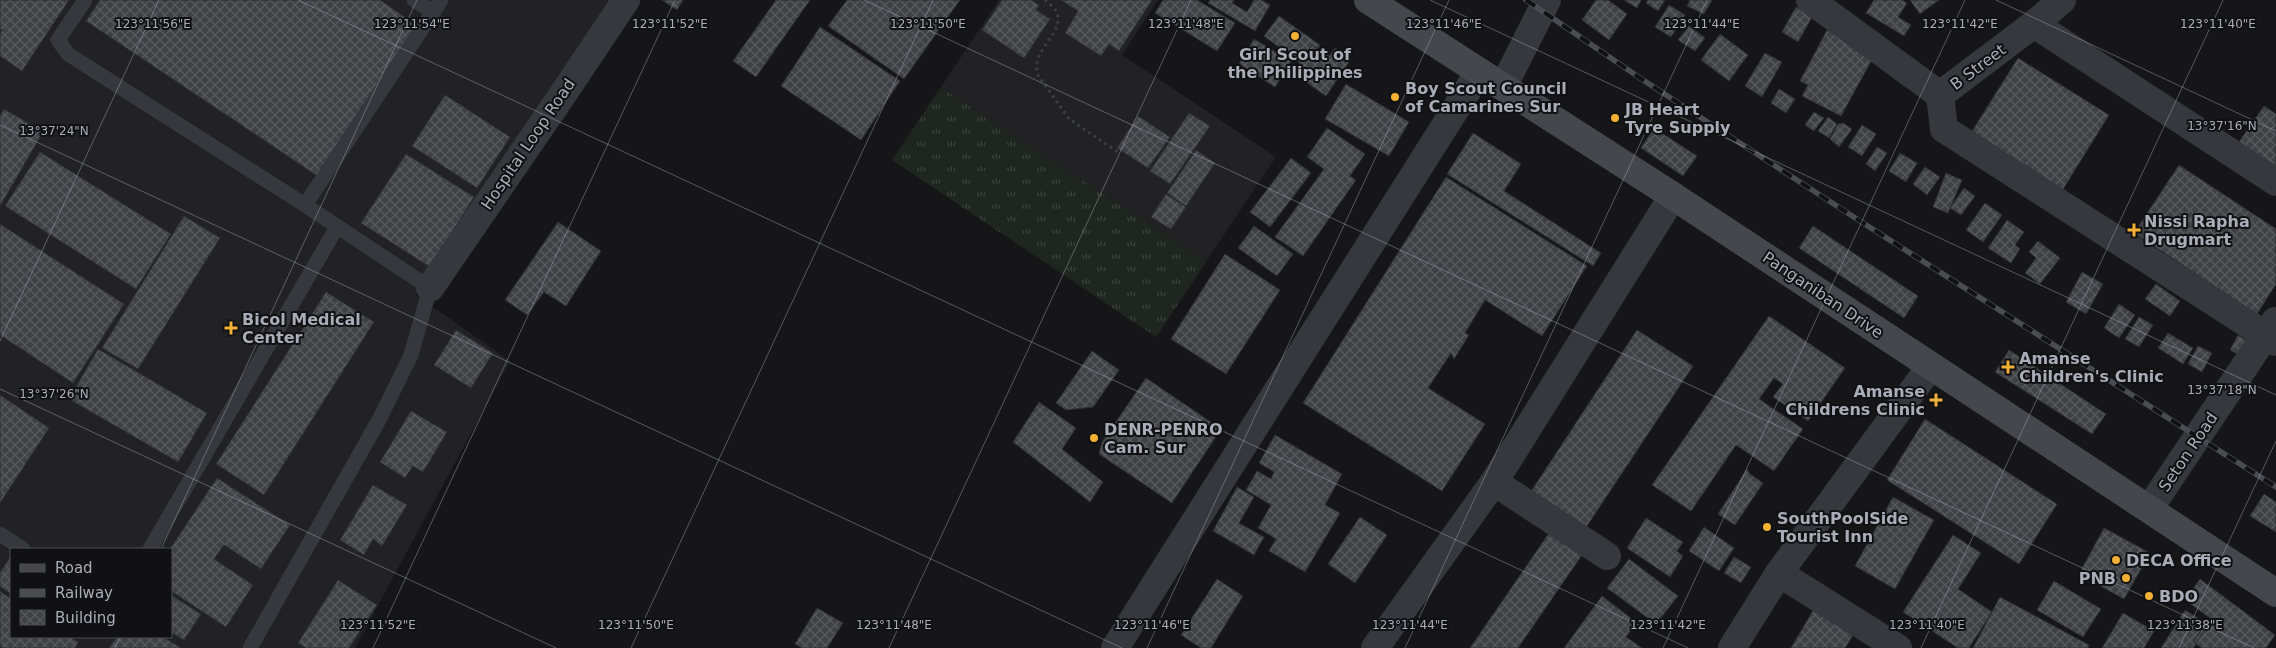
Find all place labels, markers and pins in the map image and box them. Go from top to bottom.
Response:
marker: Girl Scout of the Philippines [1289,30,1301,42]
place label: Girl Scout of the Philippines [1227,45,1363,82]
place label: Boy Scout Council of Camarines Sur [1405,79,1567,116]
marker: Boy Scout Council of Camarines Sur [1389,91,1401,103]
place label: JB Heart Tyre Supply [1624,100,1731,137]
marker: JB Heart Tyre Supply [1609,112,1621,124]
place label: Nissi Rapha Drugmart [2144,212,2250,249]
marker: Nissi Rapha Drugmart [2128,224,2140,236]
place label: Bicol Medical Center [242,310,361,347]
marker: Bicol Medical Center [224,321,238,335]
place label: Amanse Children's Clinic [2019,349,2164,386]
marker: Amanse Children's Clinic [2001,360,2015,374]
place label: Amanse Childrens Clinic [1785,382,1925,419]
marker: Amanse Childrens Clinic [1929,393,1943,407]
place label: DENR-PENRO Cam. Sur [1104,420,1223,457]
marker: DENR-PENRO Cam. Sur [1088,432,1100,444]
place label: SouthPoolSide Tourist Inn [1777,509,1909,546]
marker: SouthPoolSide Tourist Inn [1761,521,1773,533]
place label: DECA Office [2126,551,2232,570]
marker: DECA Office [2110,554,2122,566]
place label: PNB [2079,569,2116,588]
marker: PNB [2120,572,2132,584]
place label: BDO [2159,587,2198,606]
marker: BDO [2143,590,2155,602]

